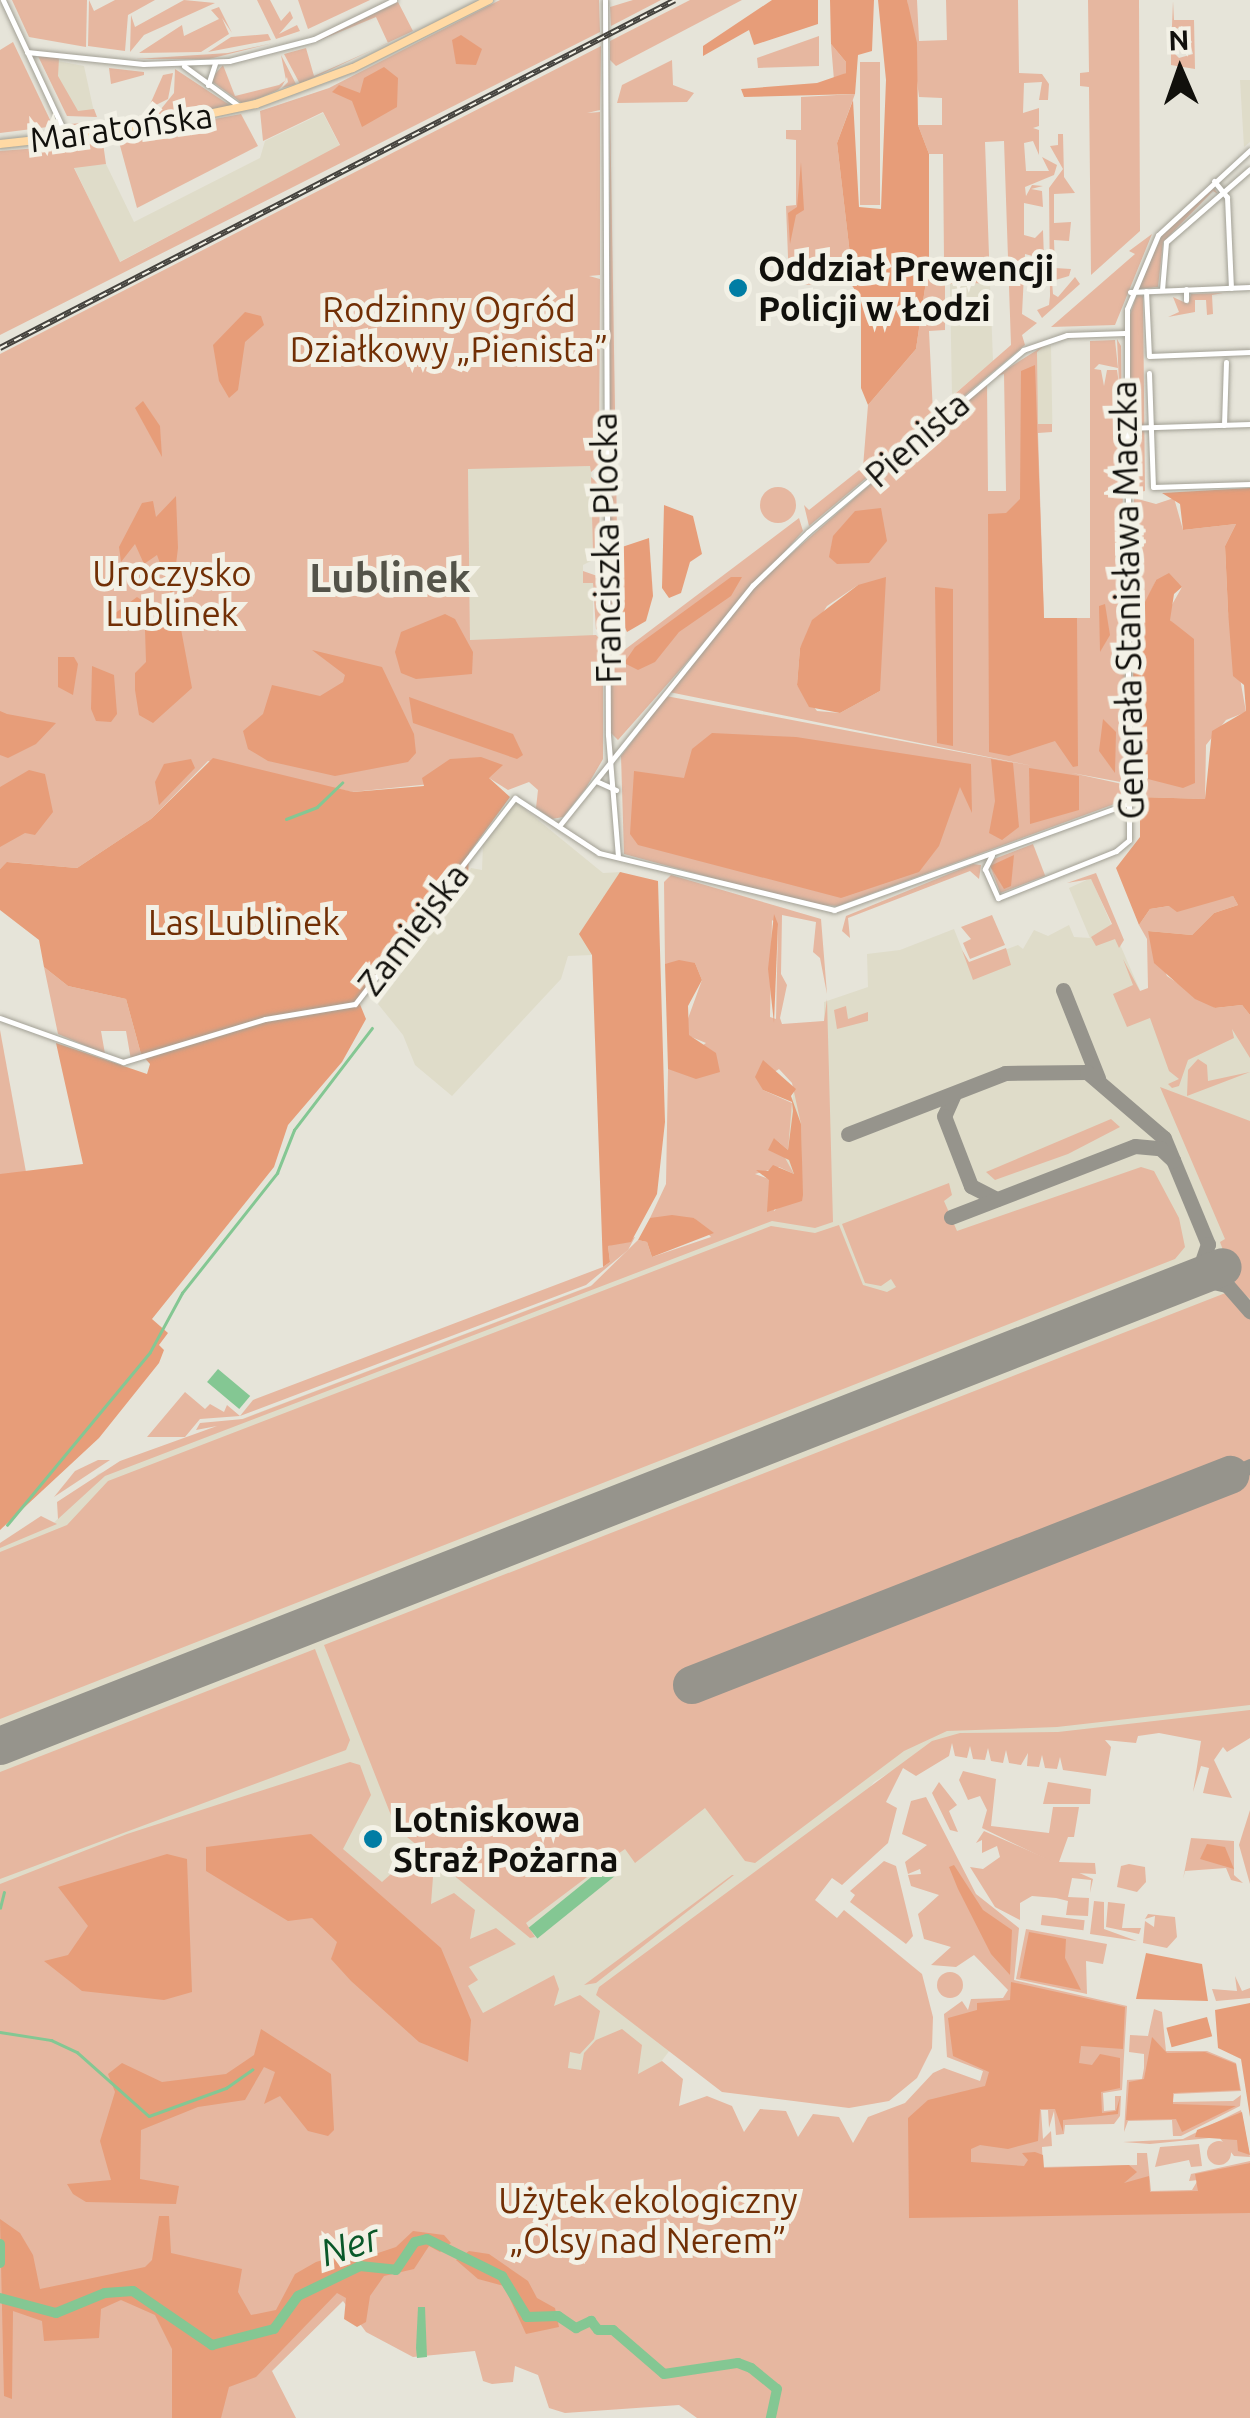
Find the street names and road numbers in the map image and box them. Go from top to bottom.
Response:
street label: Maratońska [27,93,215,161]
street label: Generała Stanisława Maczka [1102,380,1152,820]
street label: Pienista [856,382,978,496]
street label: Franciszka Plocka [583,412,629,684]
street label: Zamiejska [349,855,477,1003]

